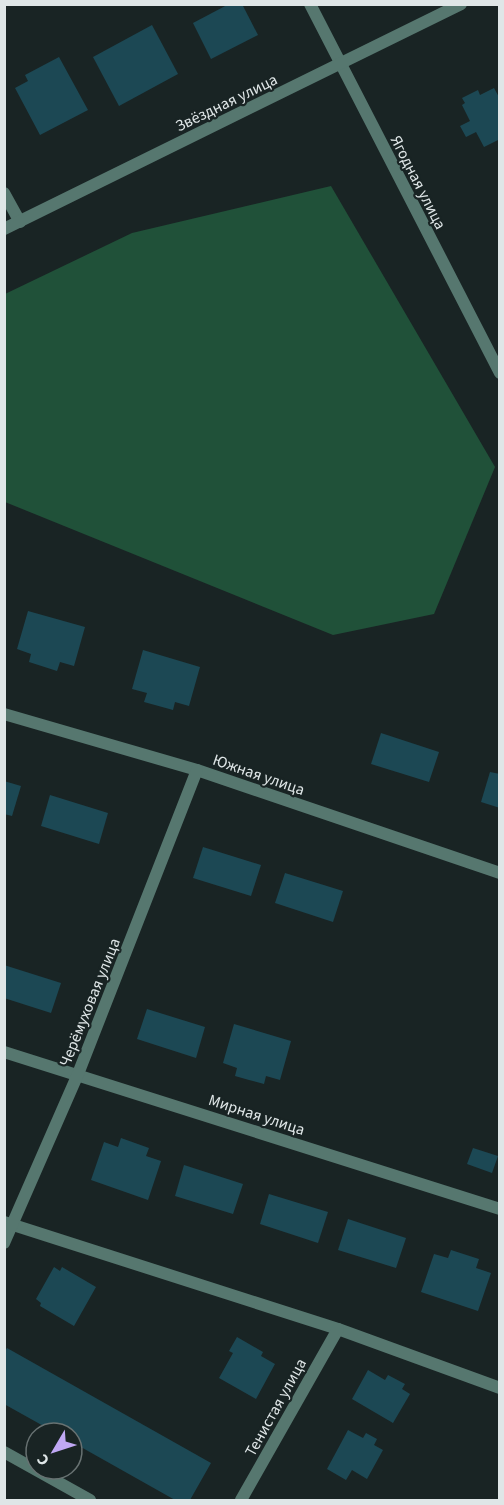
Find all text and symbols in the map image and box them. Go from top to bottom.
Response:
street label: Звёздная улица [172,69,281,137]
street label: Ягодная улица [385,132,451,233]
street label: Южная улица [210,749,308,801]
street label: Черёмуховая улица [54,935,126,1070]
street label: Мирная улица [206,1089,308,1141]
street label: Тенистая улица [240,1354,312,1461]
north arrow [24,1421,84,1481]
text: С [32,1449,55,1470]

